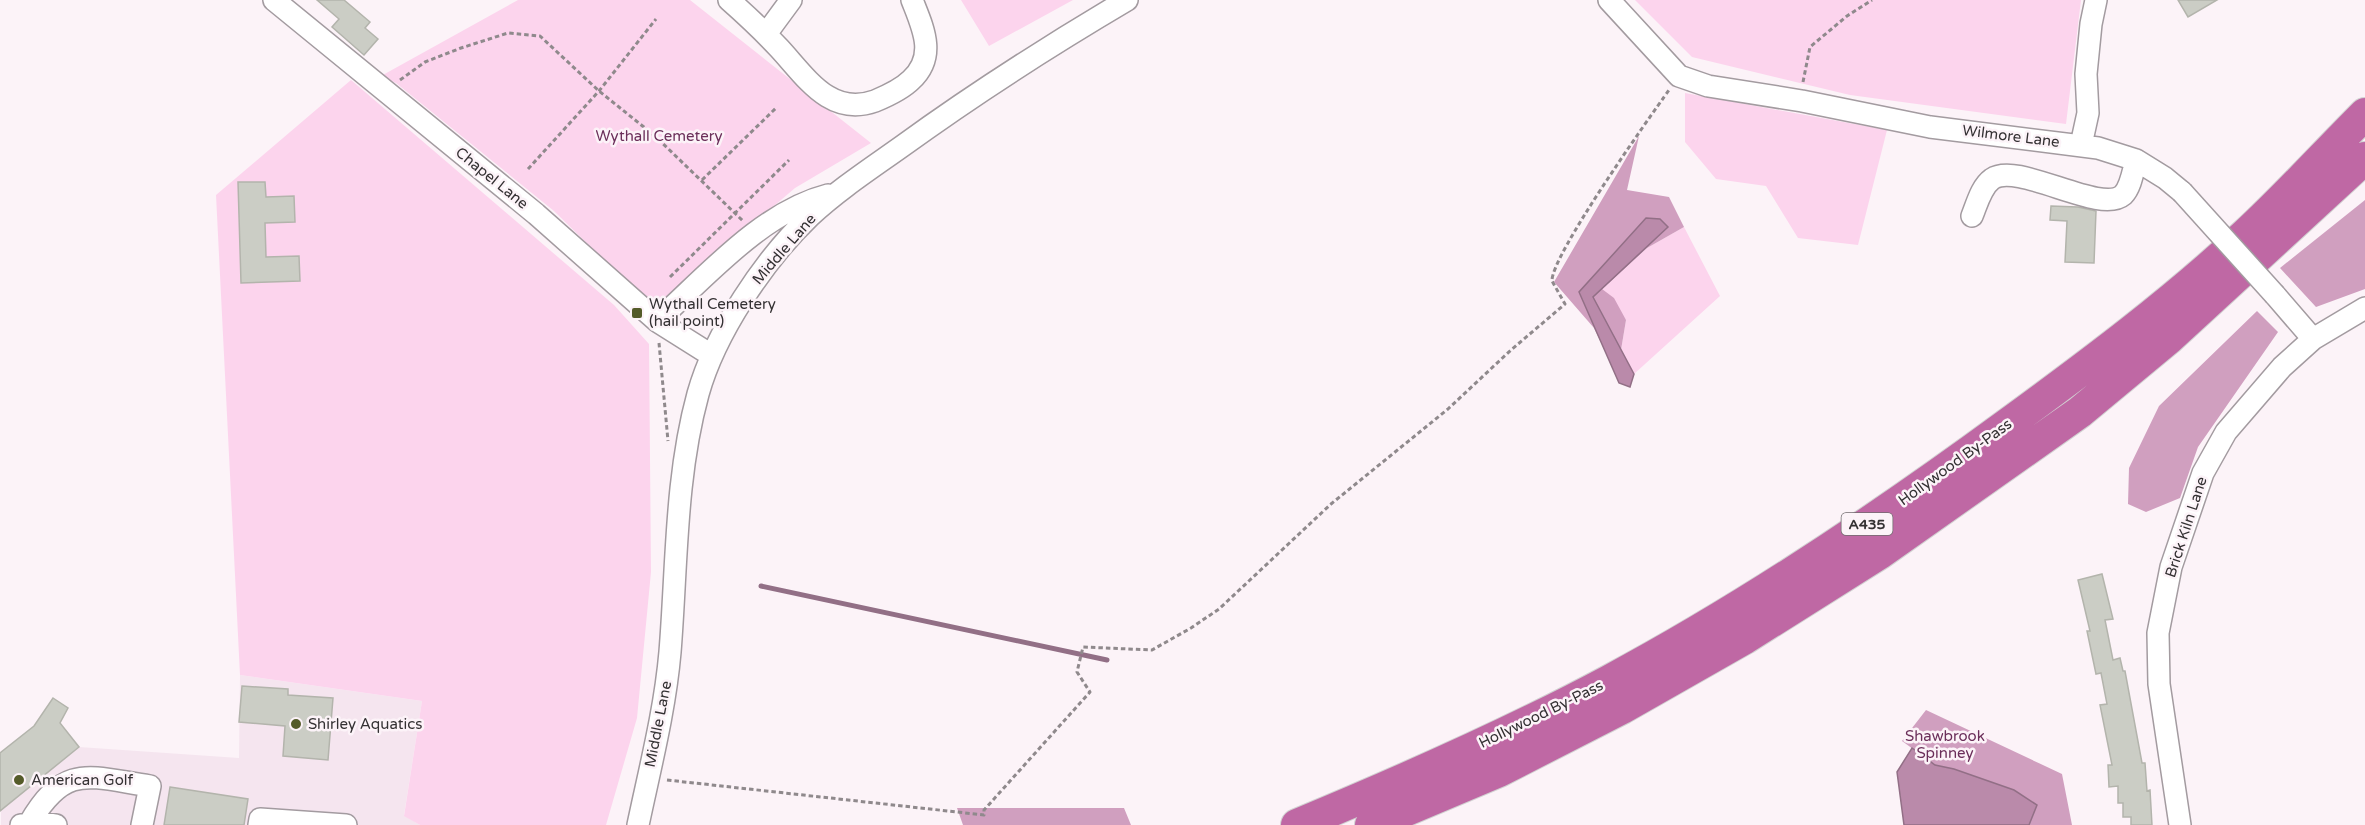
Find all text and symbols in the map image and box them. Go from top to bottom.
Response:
street label: Wilmore Lane [1961,121,2061,151]
park label: Wythall Cemetery [596,127,722,145]
street label: Chapel Lane [452,143,532,213]
street label: Middle Lane [748,210,820,288]
place label: Wythall Cemetery (hail point) [649,295,776,330]
marker: Wythall Cemetery (hail point) [630,306,644,320]
street label: Hollywood By-Pass [1895,415,2015,509]
street label: Brick Kiln Lane [2161,474,2211,580]
road number: A435 [1842,513,1892,535]
street label: Hollywood By-Pass [1476,676,1606,752]
street label: Middle Lane [641,679,675,769]
place label: Shirley Aquatics [308,715,422,733]
marker: Shirley Aquatics [289,717,303,731]
park label: Shawbrook Spinney [1905,727,1985,762]
place label: American Golf [31,771,134,789]
marker: American Golf [12,773,26,787]

